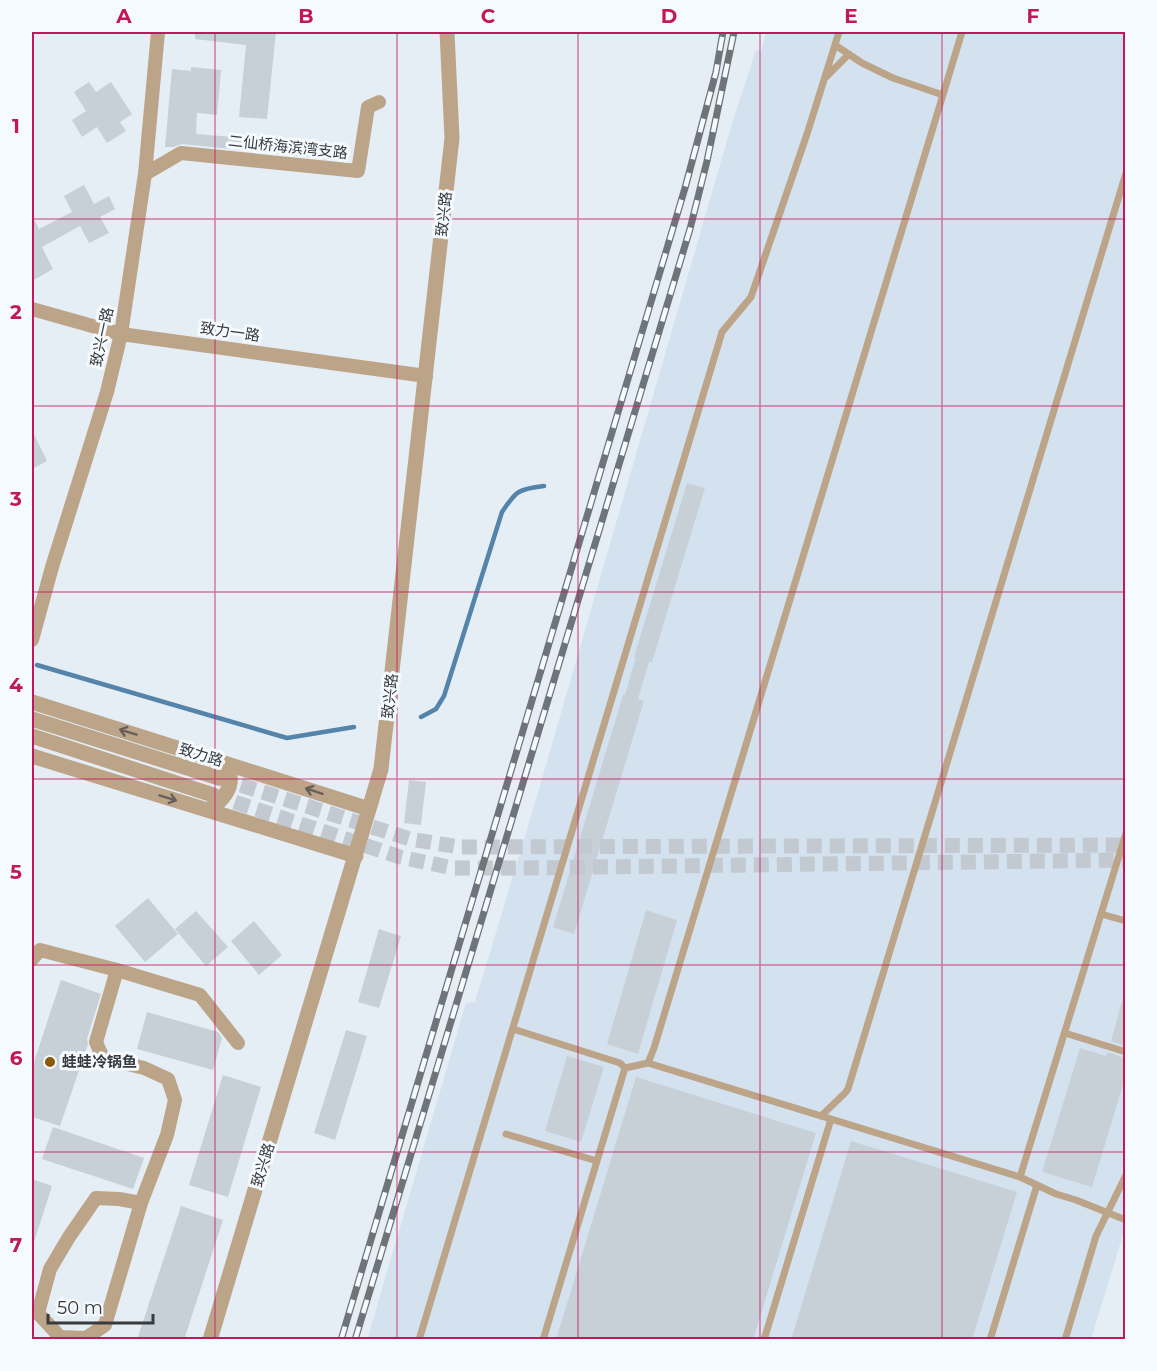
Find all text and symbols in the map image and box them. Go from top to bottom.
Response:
text: A [115,4,132,28]
text: B [298,4,314,28]
text: C [481,4,496,28]
text: D [661,4,677,28]
text: E [844,4,858,28]
text: F [1027,4,1040,28]
text: 1 [12,114,20,138]
street label: 二仙桥海滨湾支路 [227,131,349,162]
street label: 致兴路 [432,191,455,237]
text: 2 [10,300,22,324]
street label: 致兴一路 [86,306,117,368]
street label: 致力一路 [199,318,261,345]
text: 3 [9,487,22,511]
text: 4 [9,673,23,697]
street label: 致兴路 [378,673,401,719]
one-way arrow [119,726,138,737]
street label: 致力路 [177,739,225,770]
one-way arrow [305,785,324,796]
one-way arrow [158,793,177,804]
text: 5 [10,860,22,884]
text: 6 [10,1046,23,1070]
place label: 蛙蛙冷锅鱼 [62,1052,137,1071]
marker: 蛙蛙冷锅鱼 [43,1055,57,1069]
street label: 致兴路 [247,1141,278,1189]
text: 7 [10,1233,22,1257]
scale bar [48,1287,153,1325]
text: 50 m [57,1297,103,1319]

